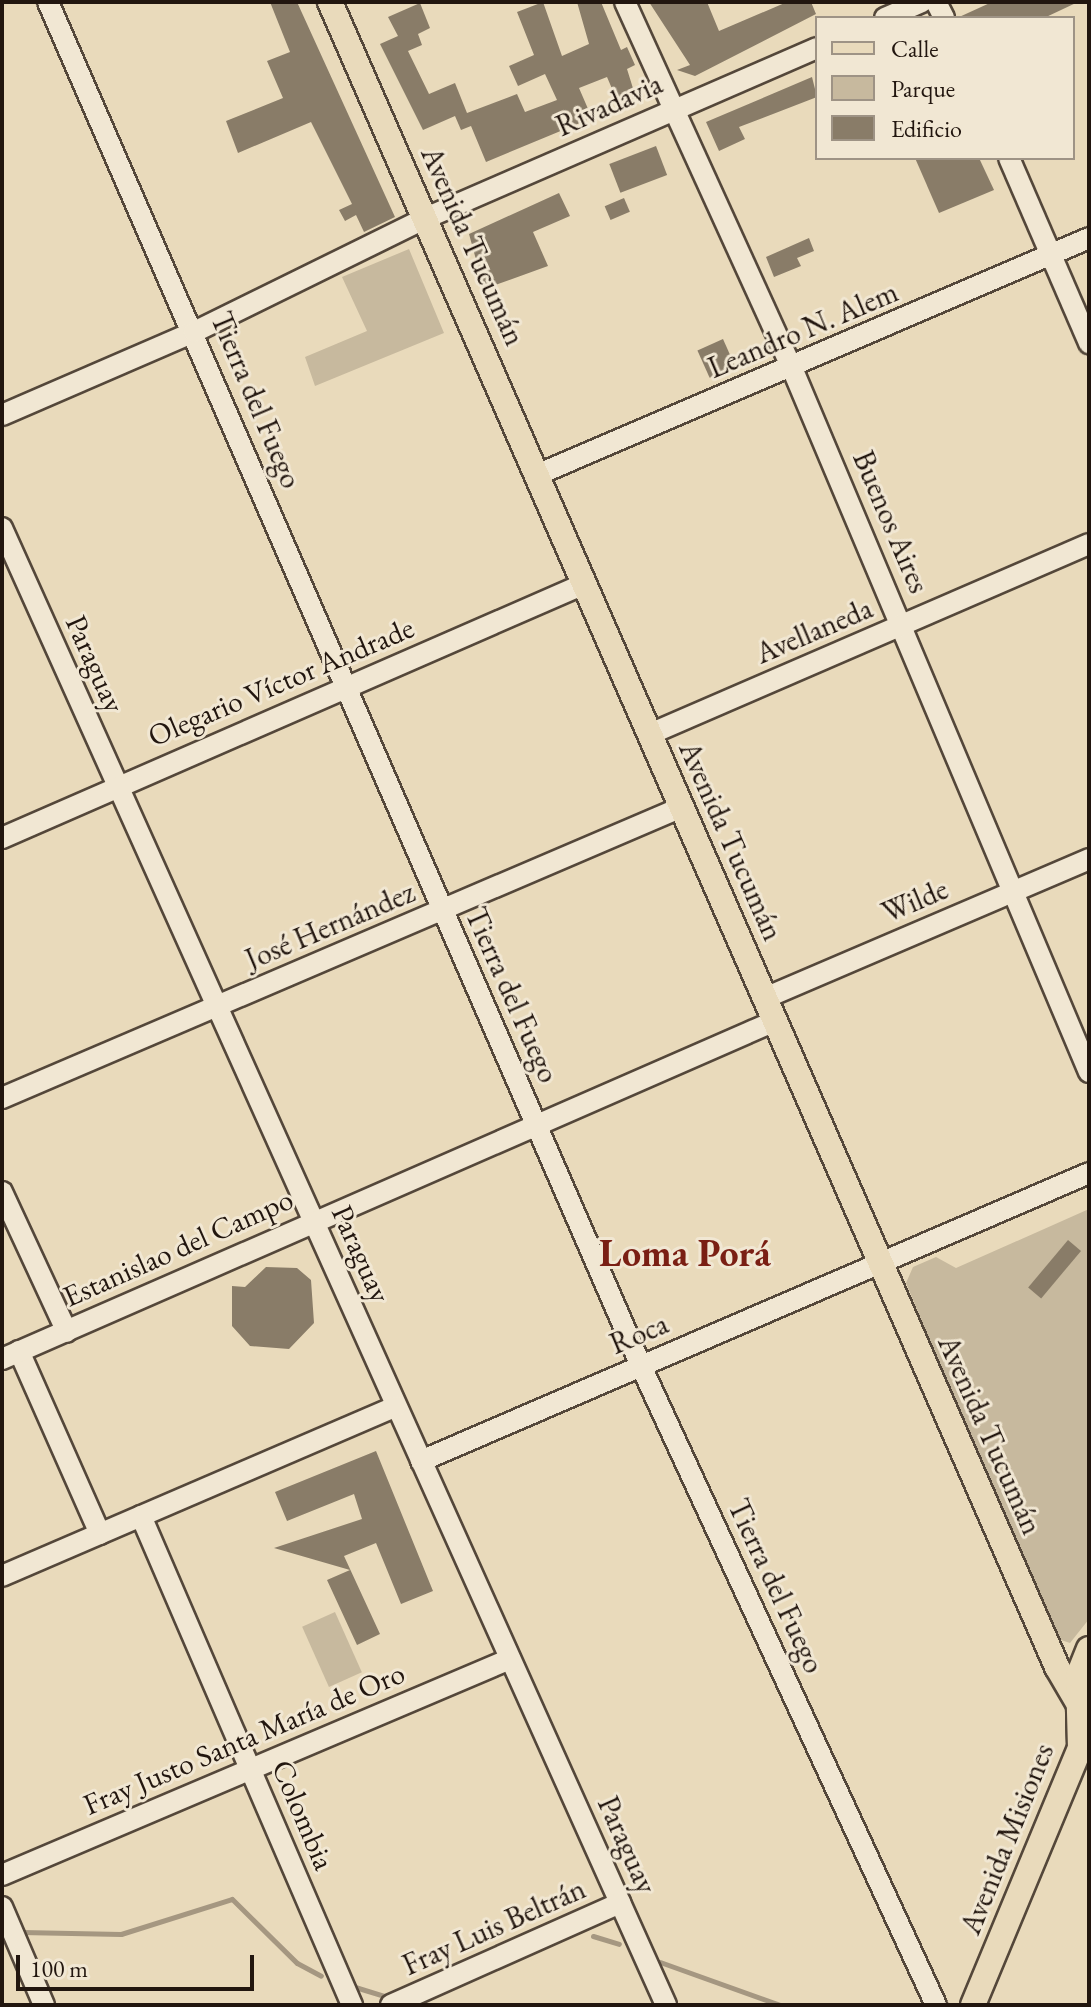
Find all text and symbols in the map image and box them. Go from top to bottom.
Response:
legend [815,16,1075,160]
text: Calle [891,33,939,64]
street label: Rivadavia [550,66,668,144]
text: Parque [891,73,955,104]
text: Edificio [891,113,962,144]
street label: Avenida Tucumán [413,141,533,351]
street label: Leandro N. Alem [703,274,903,386]
street label: Tierra del Fuego [203,306,309,494]
street label: Buenos Aires [845,445,937,599]
street label: Avellaneda [750,590,878,672]
street label: Paraguay [58,610,132,718]
street label: Olegario Víctor Andrade [143,610,419,754]
street label: Avenida Tucumán [671,736,791,946]
street label: Wilde [877,871,953,931]
street label: José Hernández [240,874,420,978]
street label: Tierra del Fuego [457,902,567,1088]
street label: Estanislao del Campo [57,1181,299,1315]
street label: Paraguay [324,1200,398,1308]
district label: Loma Porá [599,1230,771,1276]
street label: Roca [604,1306,674,1362]
street label: Avenida Tucumán [930,1330,1050,1540]
street label: Tierra del Fuego [720,1493,832,1679]
street label: Fray Justo Santa María de Oro [78,1655,410,1823]
street label: Avenida Misiones [952,1738,1062,1940]
street label: Colombia [264,1755,342,1875]
street label: Paraguay [590,1791,664,1899]
street label: Fray Luis Beltrán [397,1871,591,1983]
scale bar [20,1939,258,1989]
text: 100 m [30,1953,88,1984]

